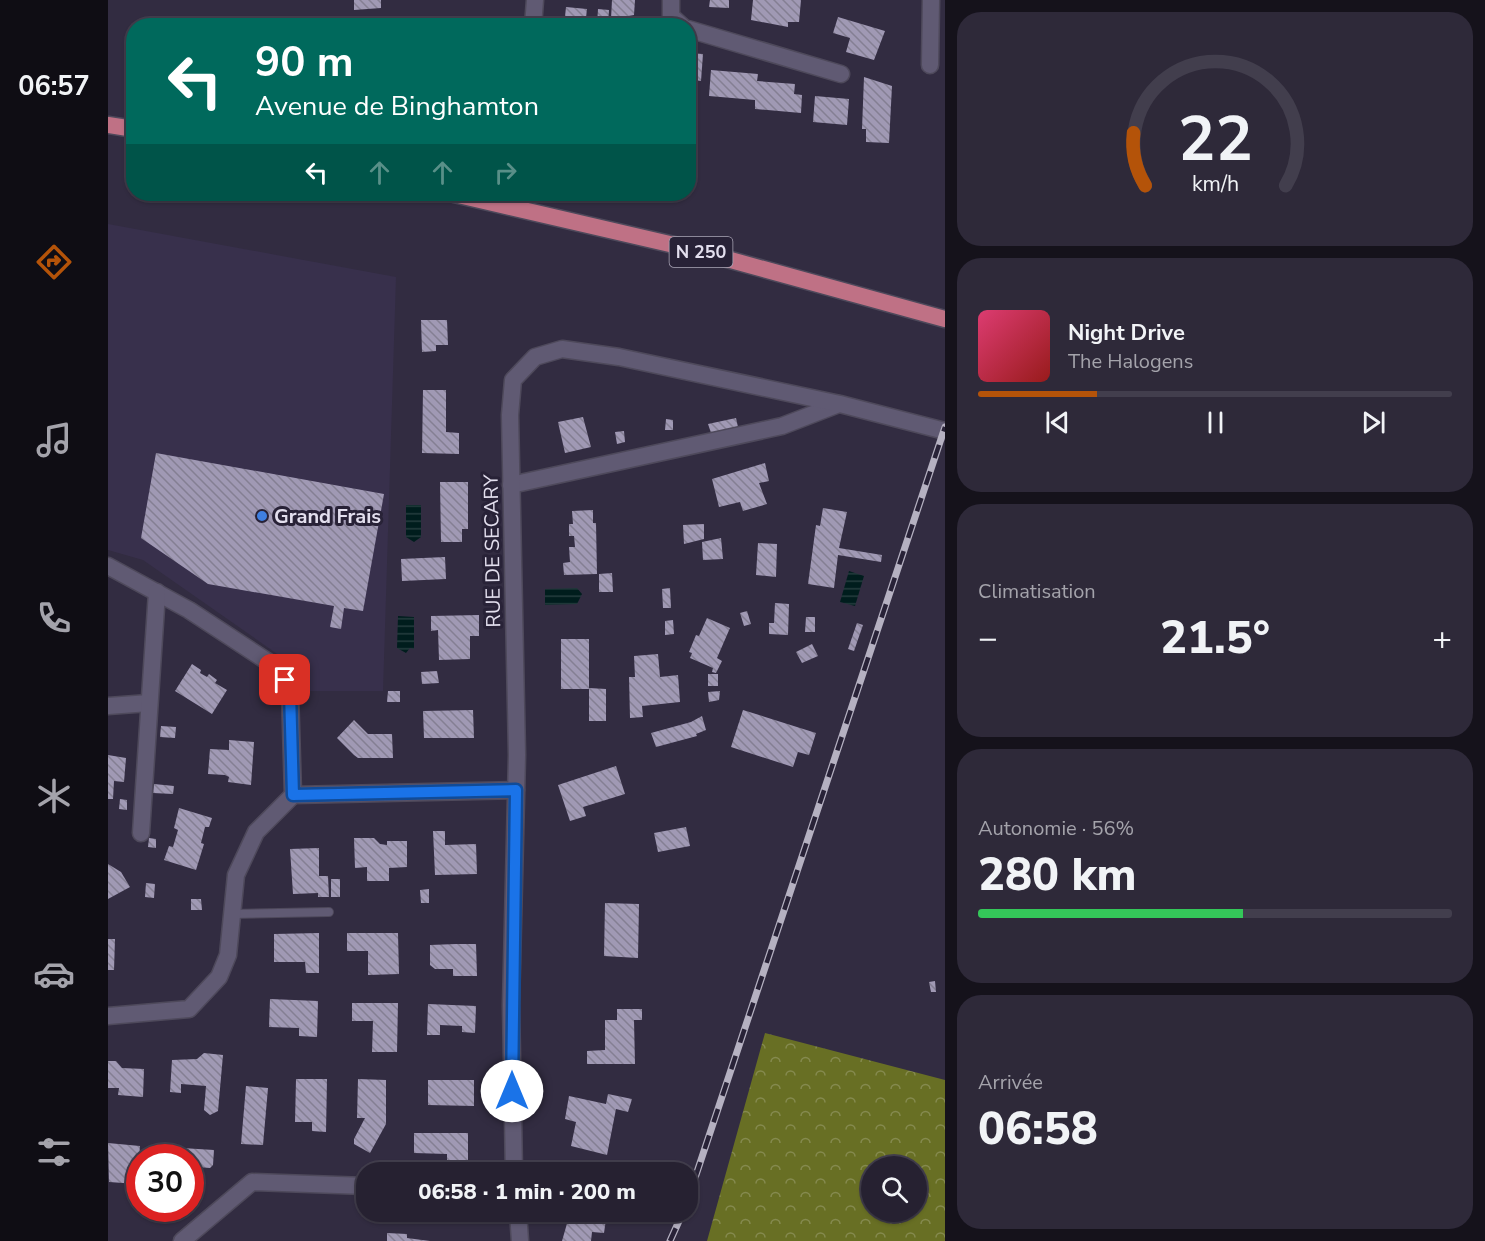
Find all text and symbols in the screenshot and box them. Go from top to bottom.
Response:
text: 90 m [255,34,354,91]
icon: left [156,42,234,120]
text: 06:57 [18,68,90,105]
text: Avenue de Binghamton [255,88,539,125]
text: 22 [1178,97,1252,182]
icon: left [300,156,333,189]
icon: ahead [363,156,396,189]
icon: ahead [426,156,459,189]
icon: right [489,156,522,189]
text: km/h [1191,169,1239,199]
road number: N 250 [670,237,732,267]
icon: directions [33,241,75,283]
text: Night Drive [1068,318,1185,348]
text: The Halogens [1068,348,1193,375]
icon: previous [1041,406,1074,439]
icon: pause [1199,406,1232,439]
icon: next [1357,406,1390,439]
icon: music [33,419,75,461]
street label: RUE DE SECARY [478,473,507,628]
place label: Grand Frais [274,503,381,530]
marker: Grand Frais [255,509,269,523]
text: Climatisation [978,578,1096,605]
icon: phone [33,597,75,639]
text: 21.5° [1160,608,1270,669]
text: − [978,616,998,661]
text: + [1432,616,1452,661]
pin [259,654,310,705]
icon: arrive [268,663,301,696]
icon: climate [33,775,75,817]
text: Autonomie · 56% [978,815,1134,842]
text: 280 km [978,845,1137,906]
icon: car [33,953,75,995]
position arrow [480,1059,544,1123]
text: Arrivée [978,1069,1043,1096]
text: 06:58 [978,1099,1098,1160]
icon: filters [33,1131,75,1173]
speed limit sign: 30 [126,1144,204,1222]
map controls [861,1156,927,1222]
button: search [861,1156,927,1222]
text: 06:58 · 1 min · 200 m [418,1177,636,1207]

